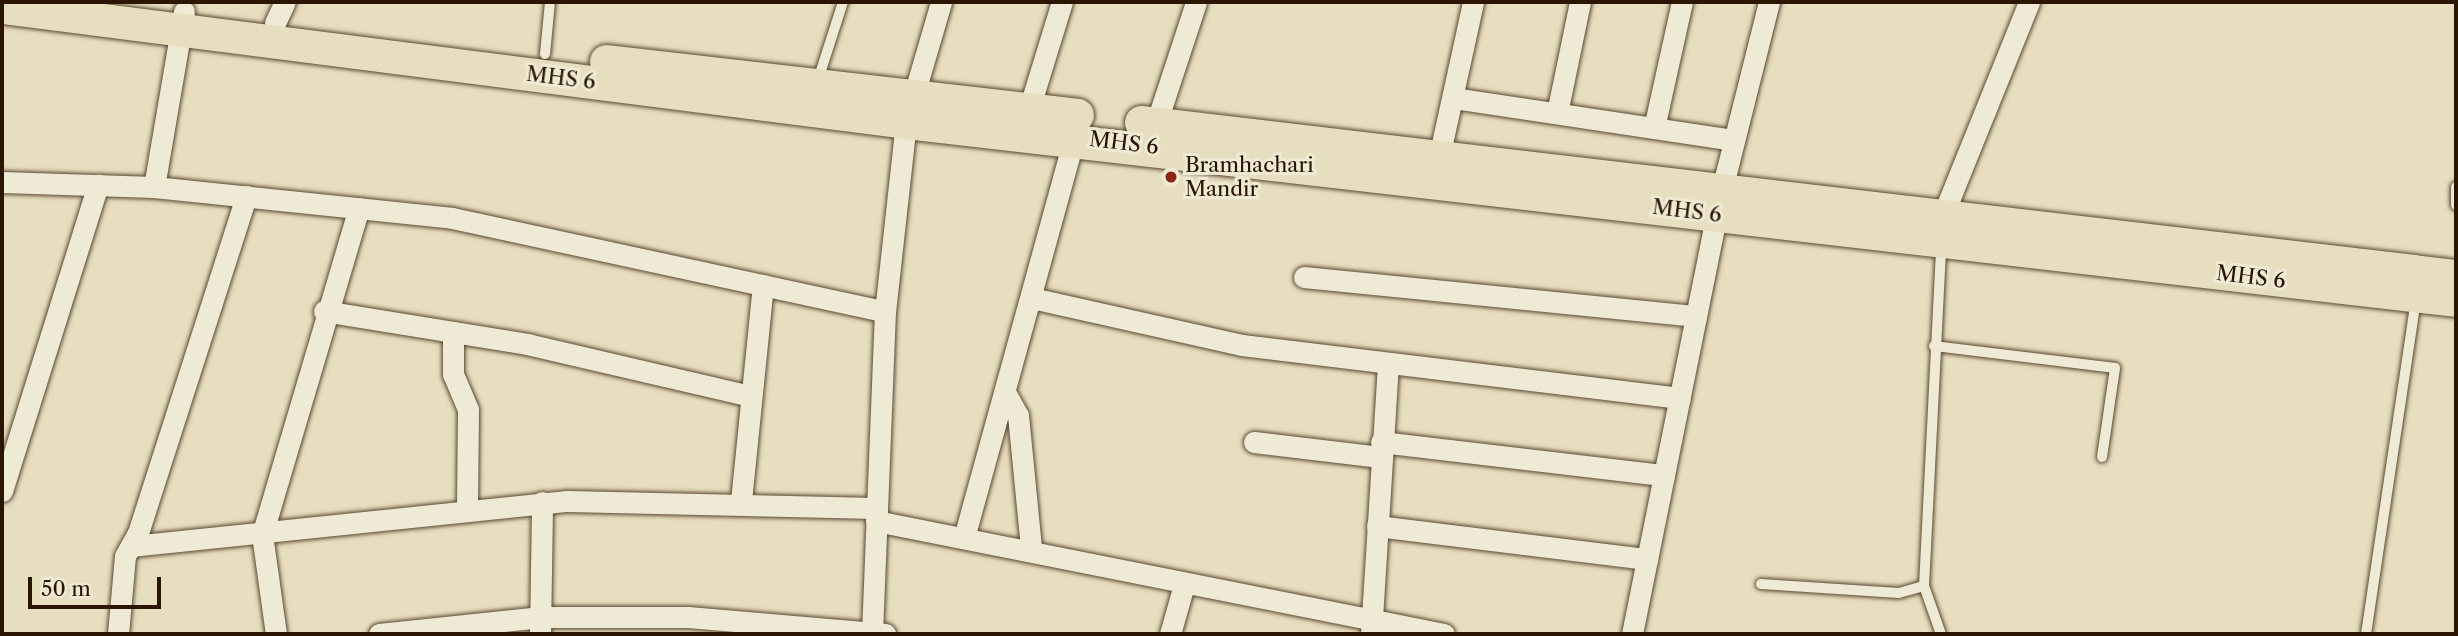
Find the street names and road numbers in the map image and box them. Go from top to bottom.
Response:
street label: MHS 6 [525,61,597,95]
street label: MHS 6 [1088,126,1160,160]
street label: MHS 6 [1651,194,1723,228]
street label: MHS 6 [2215,260,2287,294]

